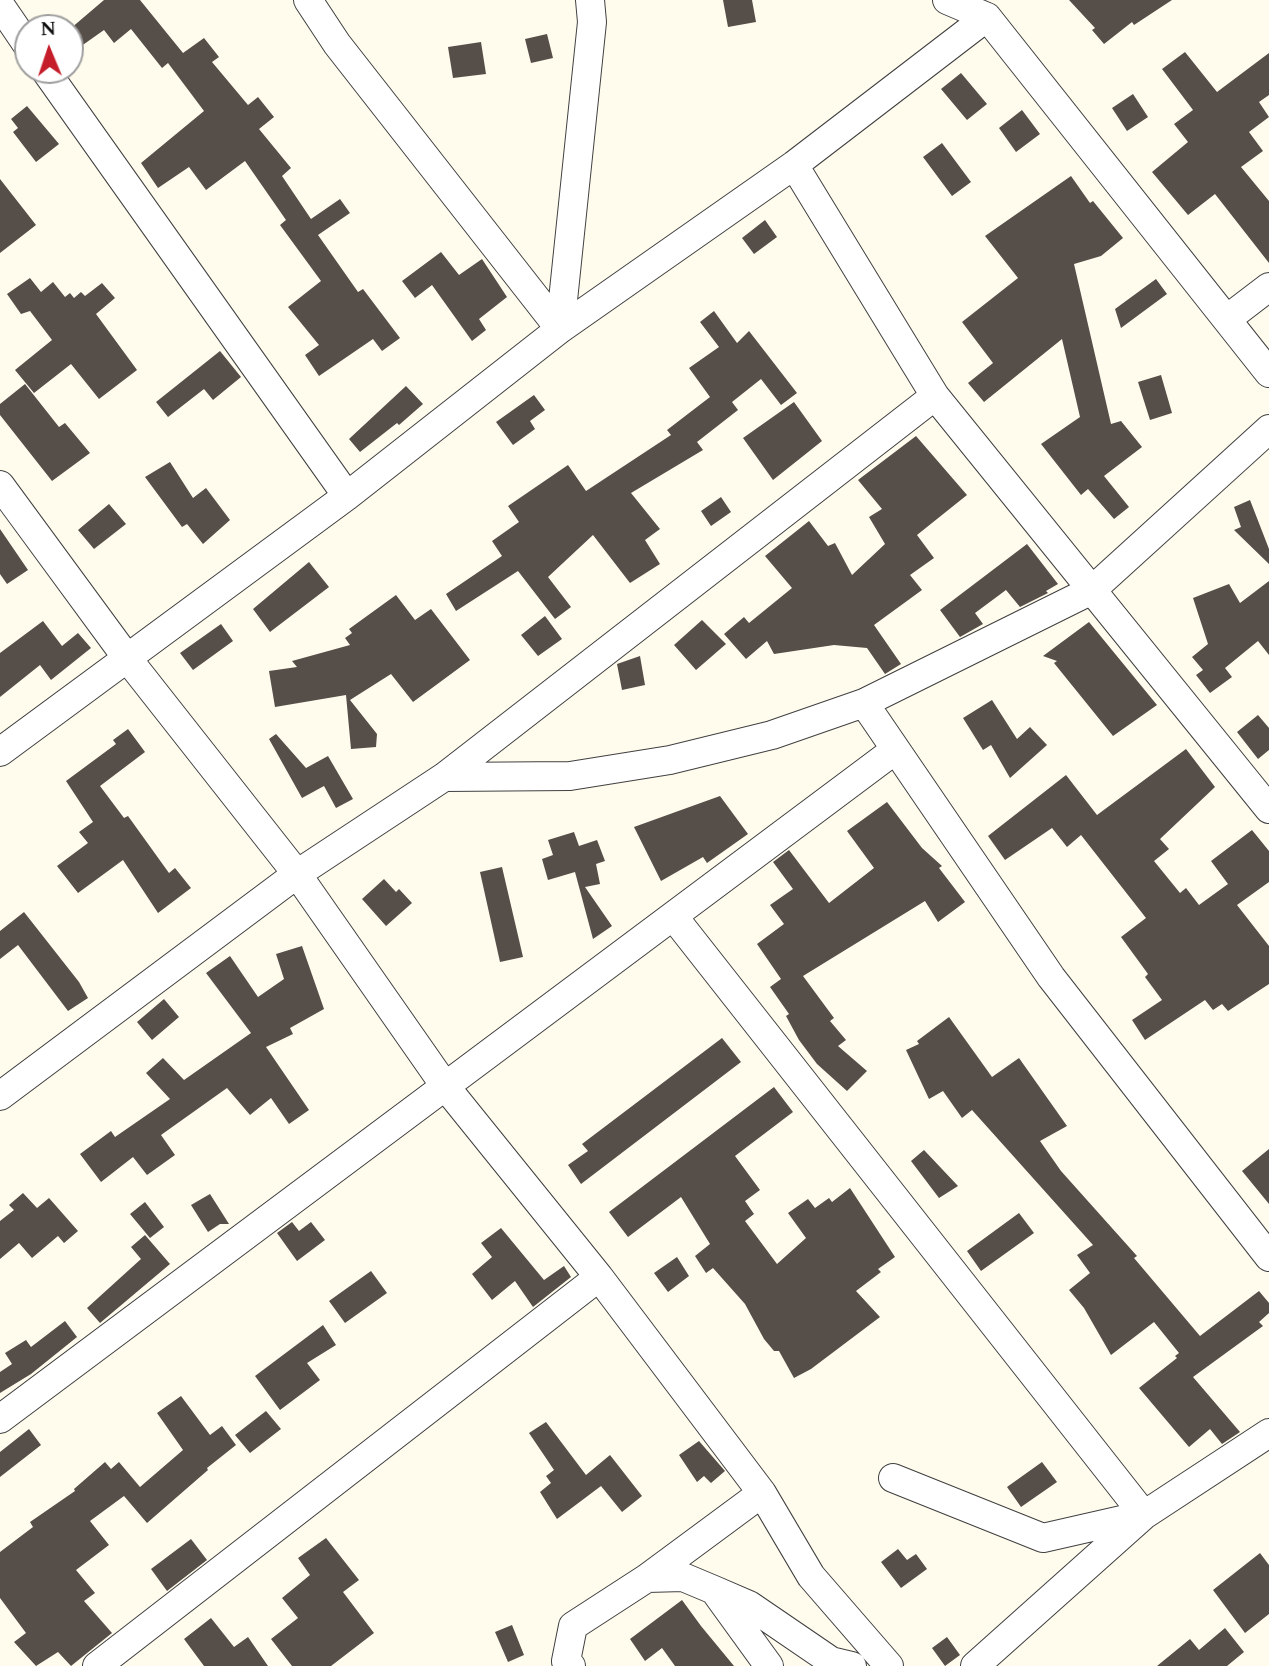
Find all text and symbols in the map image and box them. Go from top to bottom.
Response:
north arrow [14,14,84,84]
text: N [40,15,57,44]

